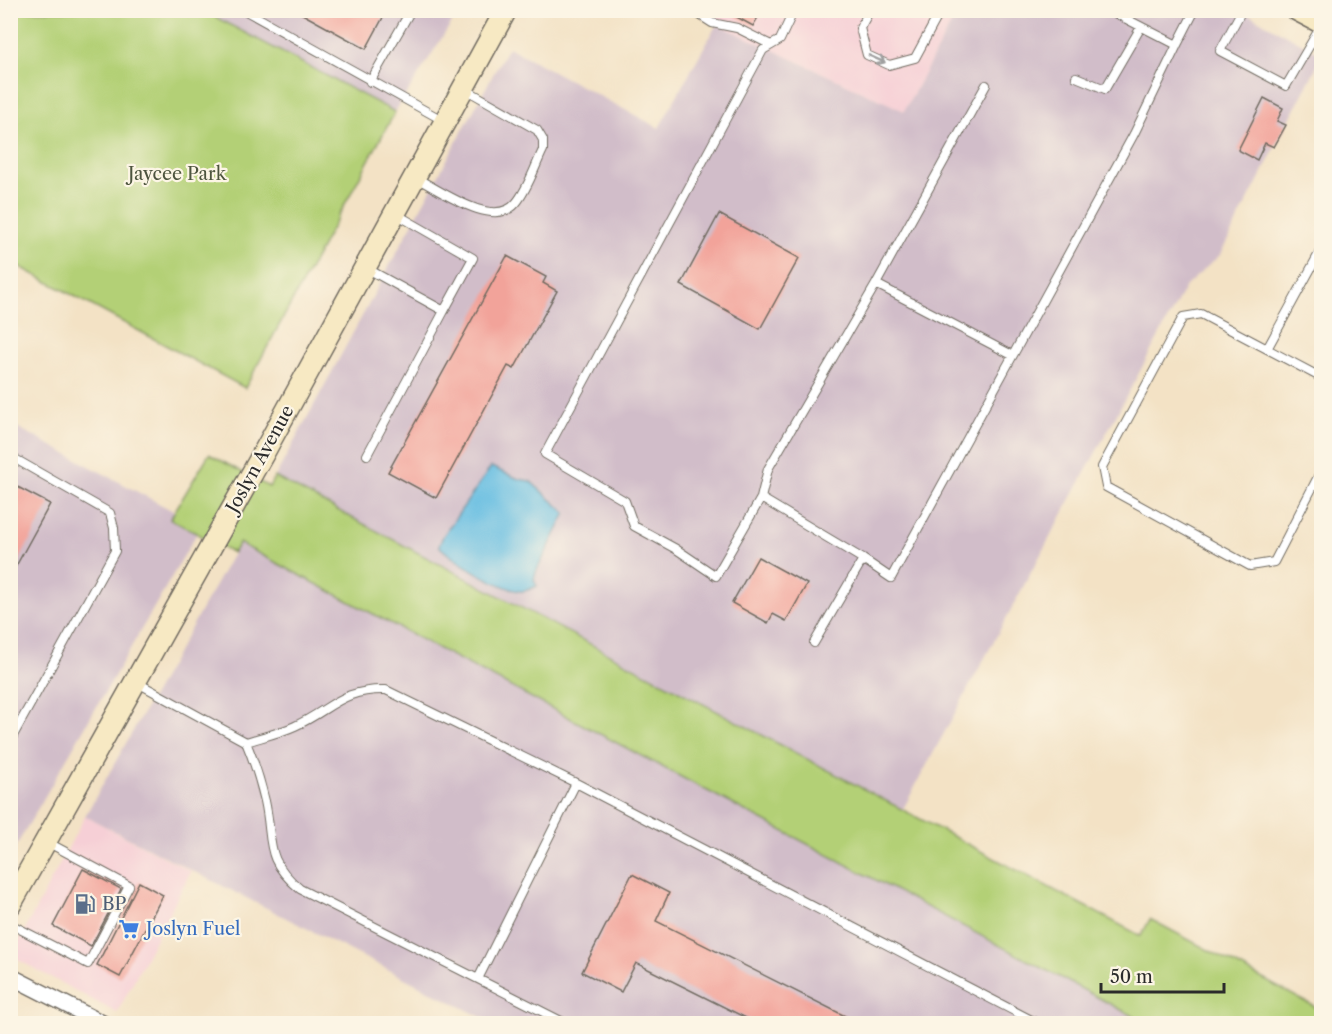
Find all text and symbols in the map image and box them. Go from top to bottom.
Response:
one-way arrow [867,54,885,65]
park label: Jaycee Park [125,163,228,185]
street label: Joslyn Avenue [220,401,299,519]
fuel station icon: BP [73,892,97,916]
place label: BP [102,893,127,915]
supermarket icon: Joslyn Fuel [117,917,141,941]
place label: Joslyn Fuel [143,918,240,940]
scale bar [1101,956,1224,994]
text: 50 m [1110,966,1153,988]

